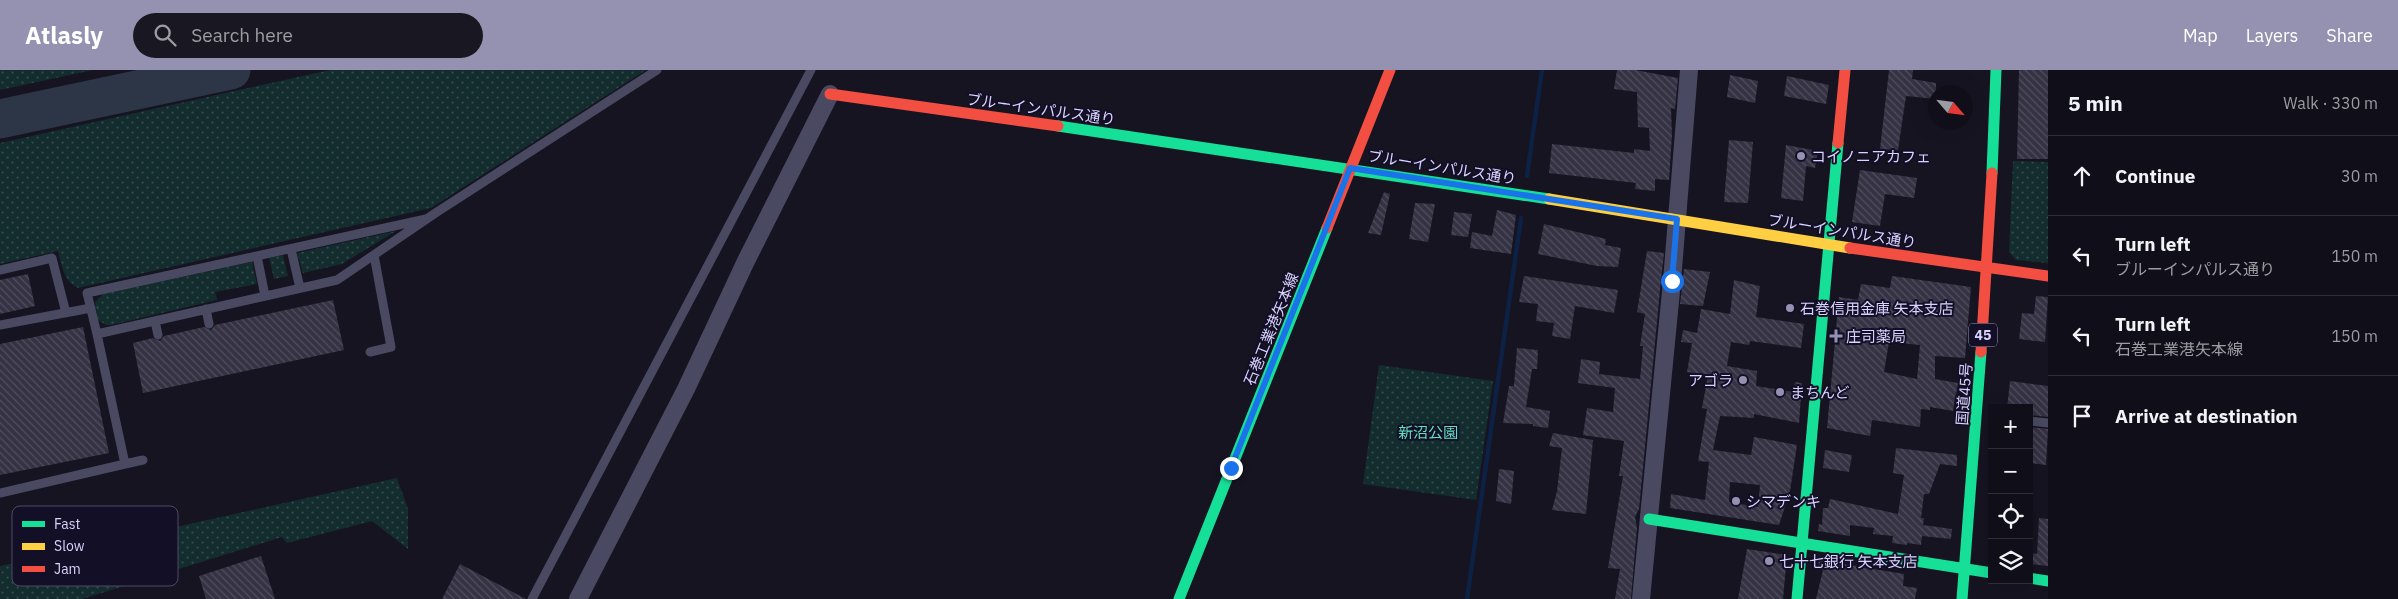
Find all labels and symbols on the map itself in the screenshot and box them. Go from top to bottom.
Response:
north arrow [1928,85,1973,130]
street label: ブルーインパルス通り [965,89,1117,129]
street label: ブルーインパルス通り [1366,146,1518,188]
place label: コイノニアカフェ [1811,147,1931,166]
marker: コイノニアカフェ [1795,150,1807,162]
street label: ブルーインパルス通り [1766,210,1918,252]
street label: 石巻工業港矢本線 [1240,270,1302,388]
route start [1661,270,1684,293]
place label: 石巻信用金庫 矢本支店 [1800,299,1954,318]
marker: 石巻信用金庫 矢本支店 [1784,302,1796,314]
road number: 45 [1969,324,1997,346]
place label: 庄司薬局 [1846,327,1906,346]
marker: 庄司薬局 [1830,330,1842,342]
street label: 国道45号 [1952,362,1976,426]
place label: アゴラ [1688,371,1733,390]
marker: アゴラ [1737,374,1749,386]
place label: まちんど [1790,383,1850,402]
marker: まちんど [1774,386,1786,398]
park label: 新沼公園 [1398,423,1458,442]
route end [1220,457,1243,480]
place label: シマデンキ [1746,492,1821,511]
marker: シマデンキ [1730,495,1742,507]
legend [12,506,178,586]
text: Fast [54,515,80,533]
text: Slow [54,537,85,555]
place label: 七十七銀行 矢本支店 [1779,552,1918,571]
marker: 七十七銀行 矢本支店 [1763,555,1775,567]
text: Jam [54,560,81,578]

